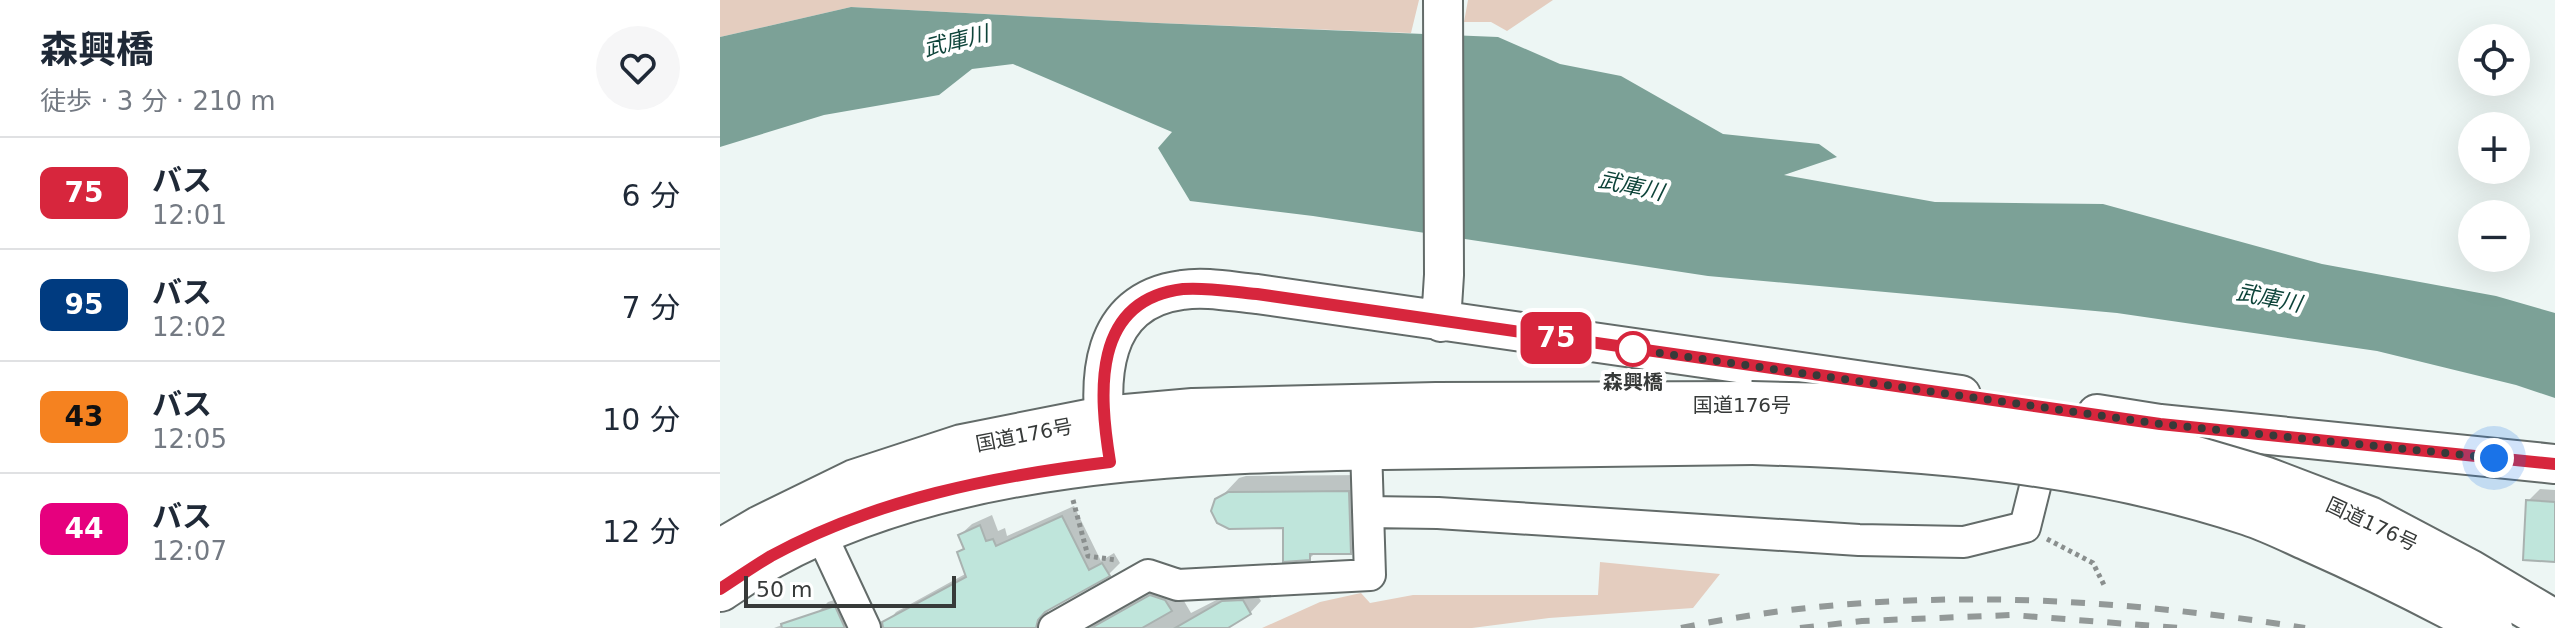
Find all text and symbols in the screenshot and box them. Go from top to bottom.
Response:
water label: 武庫川 [921,20,993,61]
map controls [2458,24,2530,272]
button: locate [2458,24,2530,96]
button: heart [596,26,680,110]
text: 森興橋 [40,28,154,72]
text: 徒歩 · 3 分 · 210 m [40,86,276,116]
button: + [2458,112,2530,184]
text: バス [152,163,212,198]
water label: 武庫川 [1596,167,1668,206]
text: 75 [65,176,103,209]
text: 6 分 [621,178,680,213]
text: 12:01 [152,200,227,230]
button: − [2458,200,2530,272]
text: バス [152,275,212,310]
water label: 武庫川 [2234,279,2306,317]
text: 95 [65,288,103,321]
text: 7 分 [621,290,680,325]
text: 12:02 [152,312,227,342]
line badge: 75 [1520,312,1592,364]
text: 75 [1537,321,1575,354]
marker: 森興橋 [1616,332,1650,366]
place label: 森興橋 [1603,370,1663,394]
text: バス [152,387,212,422]
street label: 国道176号 [1693,393,1791,417]
text: 43 [65,400,103,433]
text: 10 分 [602,402,680,437]
street label: 国道176号 [974,414,1074,456]
text: 12:05 [152,424,227,454]
your location [2474,438,2514,478]
street label: 国道176号 [2322,492,2422,556]
text: バス [152,499,212,534]
text: 44 [65,512,103,545]
text: 12 分 [602,514,680,549]
text: 12:07 [152,536,227,566]
scale bar [744,572,956,608]
text: 50 m [756,577,812,602]

